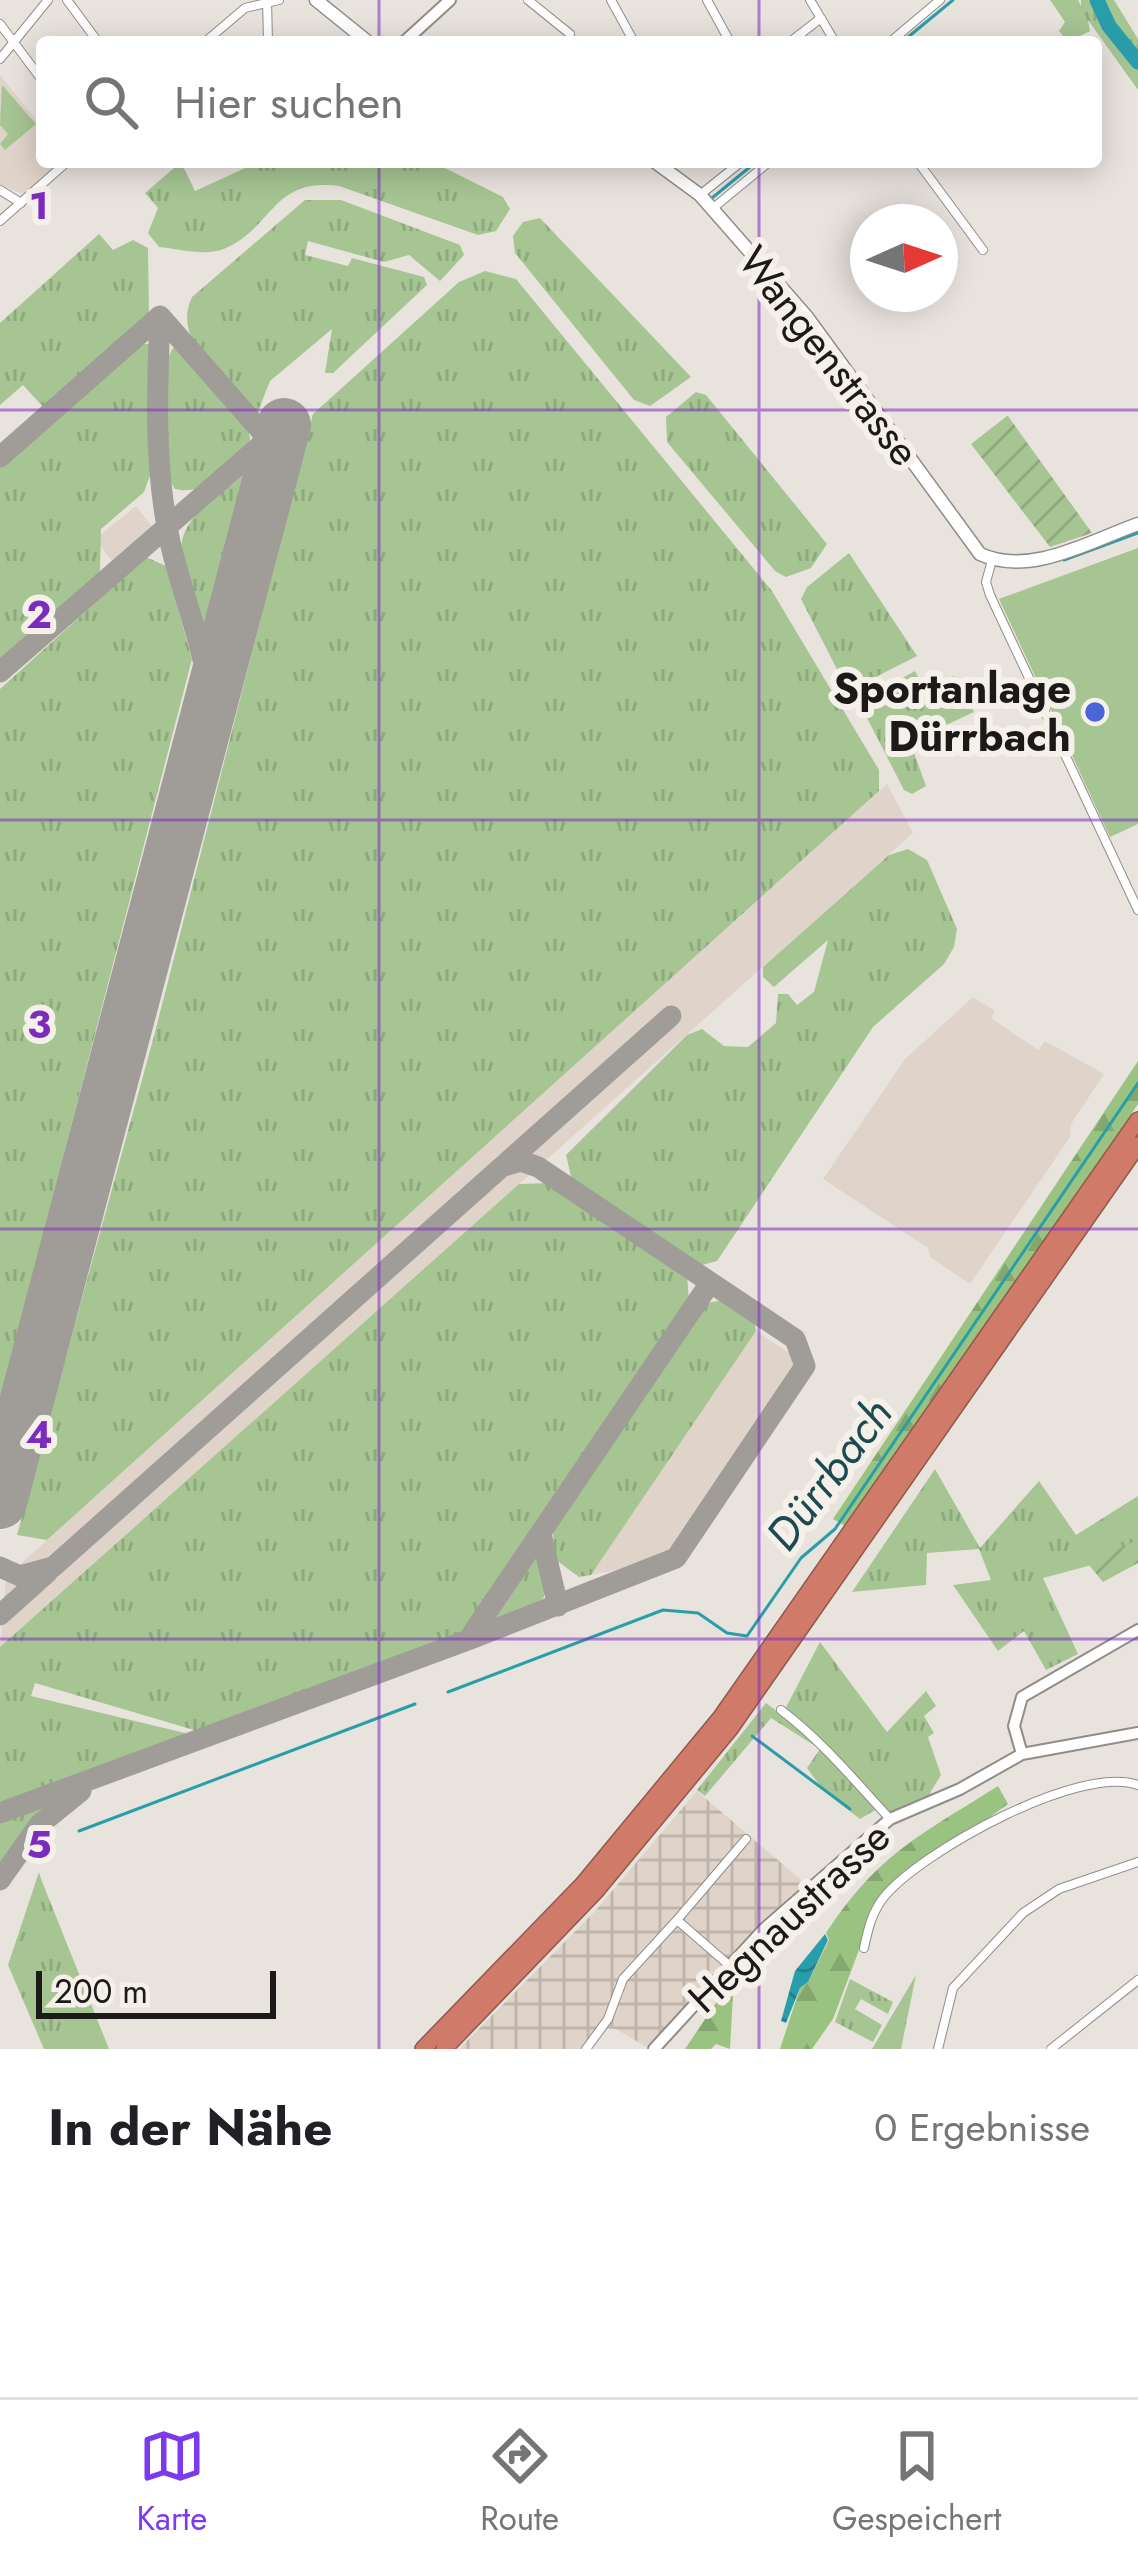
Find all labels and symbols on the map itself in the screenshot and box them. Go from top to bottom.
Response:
text: 1 [29,177,49,234]
north arrow [850,204,958,312]
street label: Wangenstrasse [724,233,934,479]
text: 2 [26,586,52,643]
place label: Sportanlage Dürrbach [833,658,1071,767]
marker: Sportanlage Dürrbach [1082,699,1108,725]
text: 3 [27,996,51,1053]
water label: Dürrbach [750,1384,908,1564]
text: 4 [25,1406,53,1463]
street label: Hegnaustrasse [674,1807,904,2027]
text: 5 [26,1816,52,1873]
scale bar [36,1965,276,2018]

